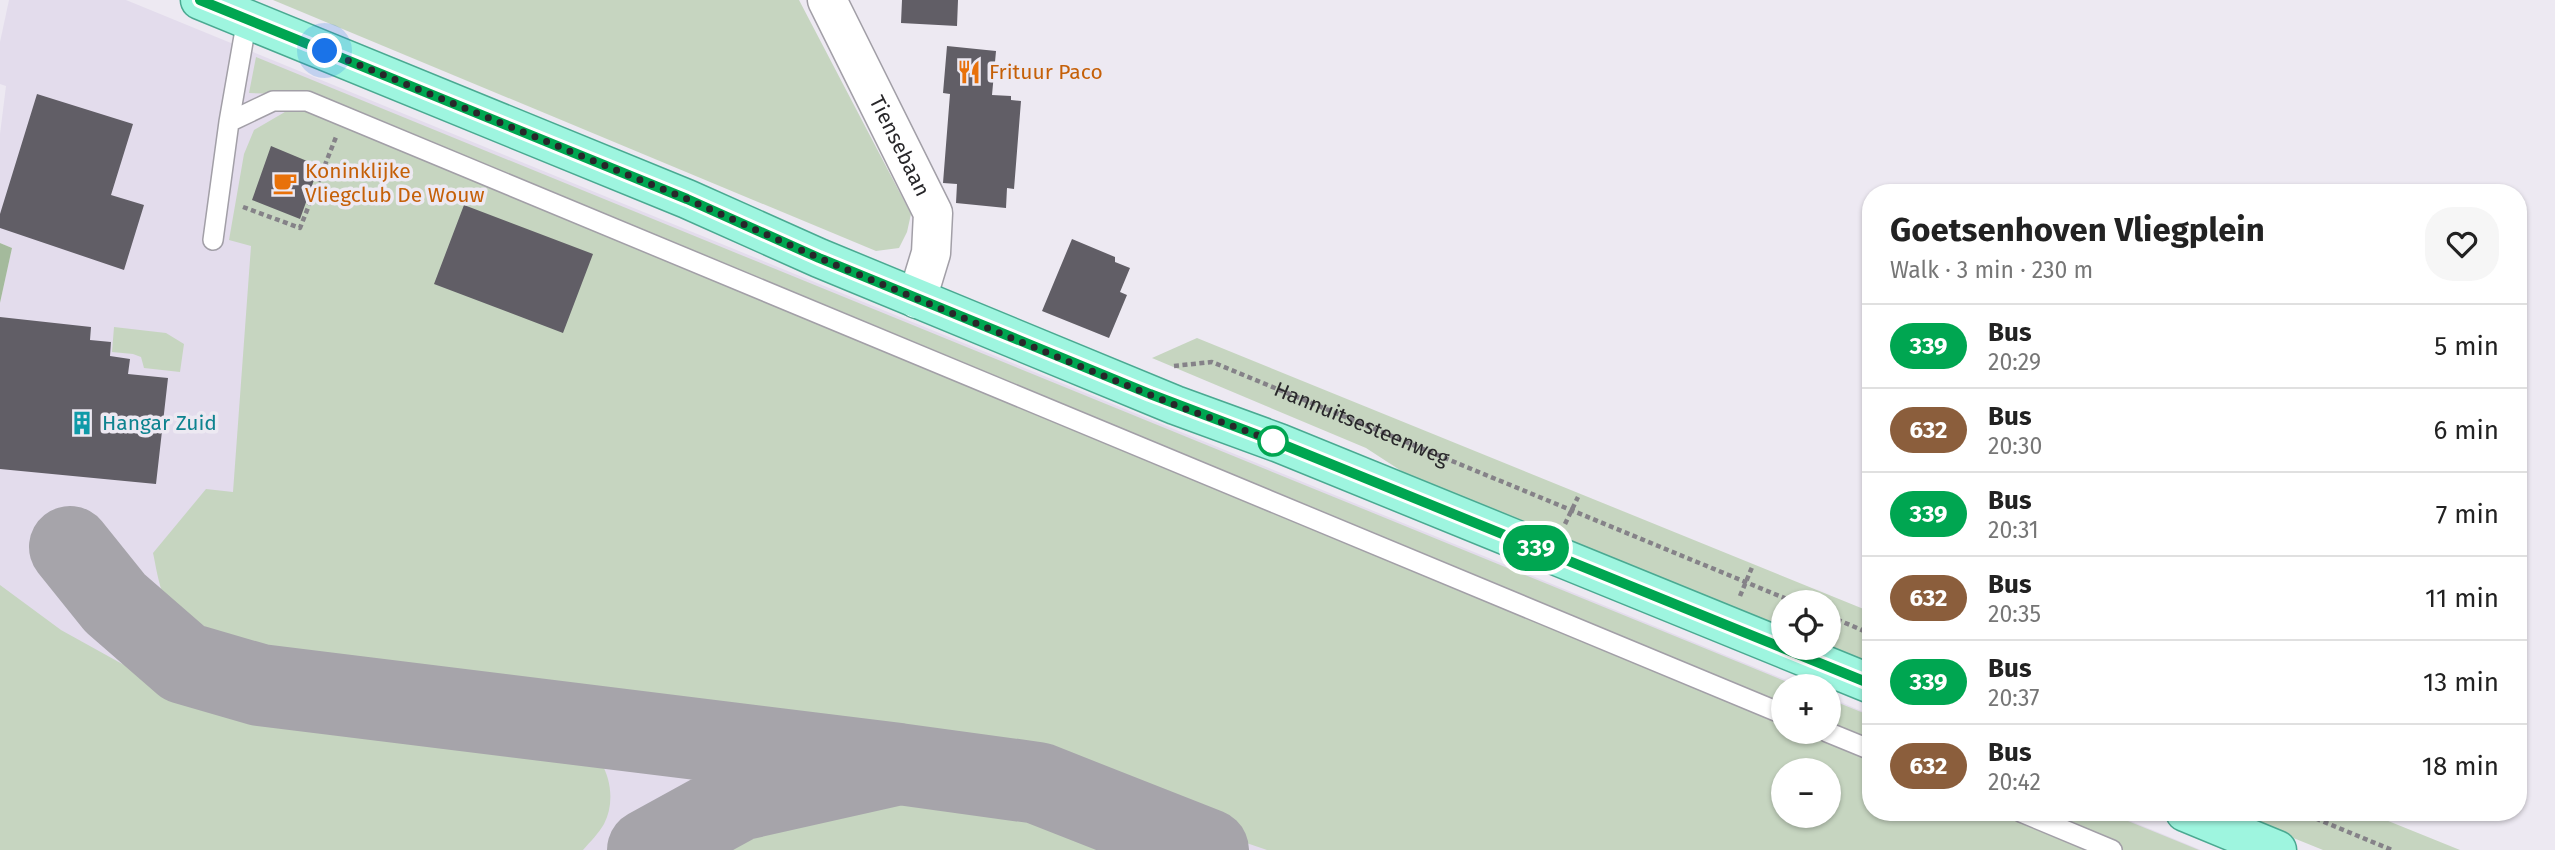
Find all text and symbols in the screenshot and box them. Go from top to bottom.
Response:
your location [307,33,342,68]
restaurant icon: Frituur Paco [955,58,983,86]
place label: Frituur Paco [989,59,1103,85]
street label: Tiensebaan [864,91,936,201]
place label: Koninklijke Vliegclub De Wouw [305,158,484,208]
cafe icon: Koninklijke Vliegclub De Wouw [271,169,299,197]
button: heart [2425,207,2499,281]
text: Goetsenhoven Vliegplein [1890,210,2265,250]
text: Walk · 3 min · 230 m [1890,256,2093,284]
text: Bus [1988,317,2031,348]
text: 5 min [2434,331,2499,362]
text: 339 [1909,332,1948,360]
text: 20:29 [1988,348,2041,376]
street label: Hannuitsesteenweg [1270,376,1453,471]
text: Bus [1988,401,2031,432]
building icon: Hangar Zuid [68,409,96,437]
place label: Hangar Zuid [102,410,217,436]
text: 6 min [2433,415,2499,446]
text: 632 [1910,416,1947,444]
unlabelled marker [1258,426,1288,456]
text: 20:30 [1988,432,2042,460]
text: Bus [1988,485,2031,516]
text: 7 min [2436,499,2499,530]
text: 339 [1909,500,1948,528]
text: 20:31 [1988,516,2039,544]
line badge: 339 [1496,525,1576,571]
text: 339 [1517,534,1555,562]
text: Bus [1988,569,2031,600]
text: 11 min [2425,583,2499,614]
text: 632 [1910,584,1947,612]
map controls [1771,590,1841,828]
button: locate [1771,590,1841,660]
text: 20:35 [1988,600,2041,628]
text: Bus [1988,653,2031,684]
text: 13 min [2423,667,2499,698]
text: 339 [1909,668,1948,696]
button: + [1771,674,1841,744]
text: 20:37 [1988,684,2040,712]
text: Bus [1988,737,2031,768]
text: 18 min [2422,751,2499,782]
text: 632 [1910,752,1947,780]
button: − [1771,758,1841,828]
text: 20:42 [1988,768,2041,796]

